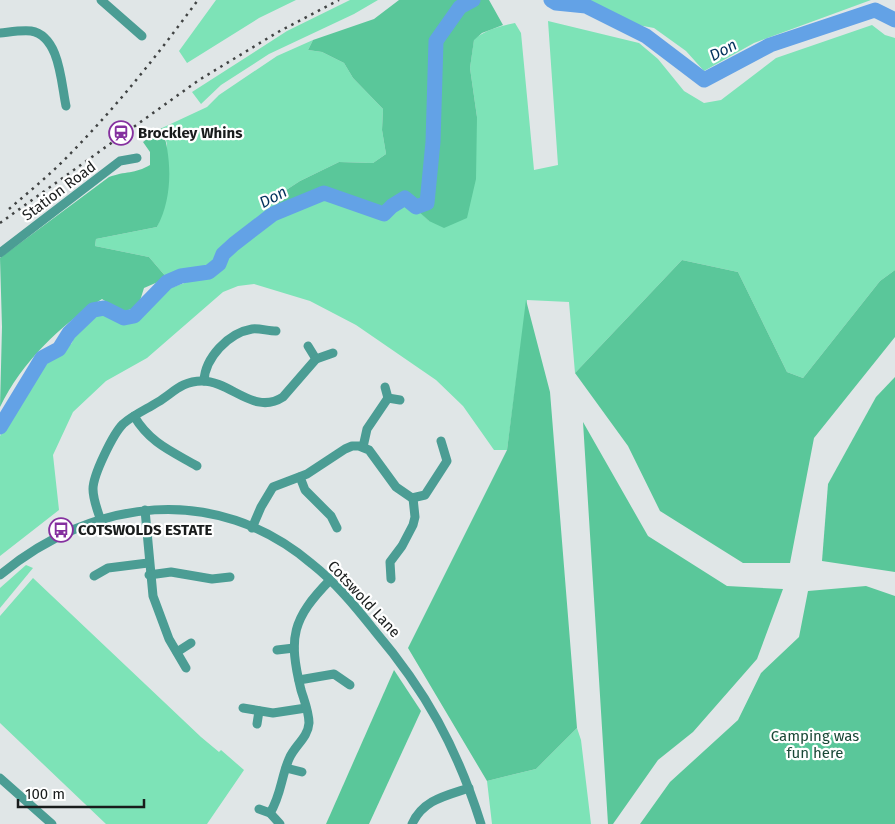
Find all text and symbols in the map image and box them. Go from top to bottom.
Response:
water label: Don [706,35,740,65]
station icon: Brockley Whins [108,120,134,146]
place label: Brockley Whins [138,124,242,142]
street label: Station Road [19,158,99,224]
water label: Don [256,182,290,212]
bus stop icon: COTSWOLDS ESTATE [48,517,74,543]
place label: COTSWOLDS ESTATE [78,521,213,539]
street label: Cotswold Lane [324,557,404,641]
park label: Camping was fun here [771,727,859,762]
scale bar [18,776,144,808]
text: 100 m [25,785,65,803]

